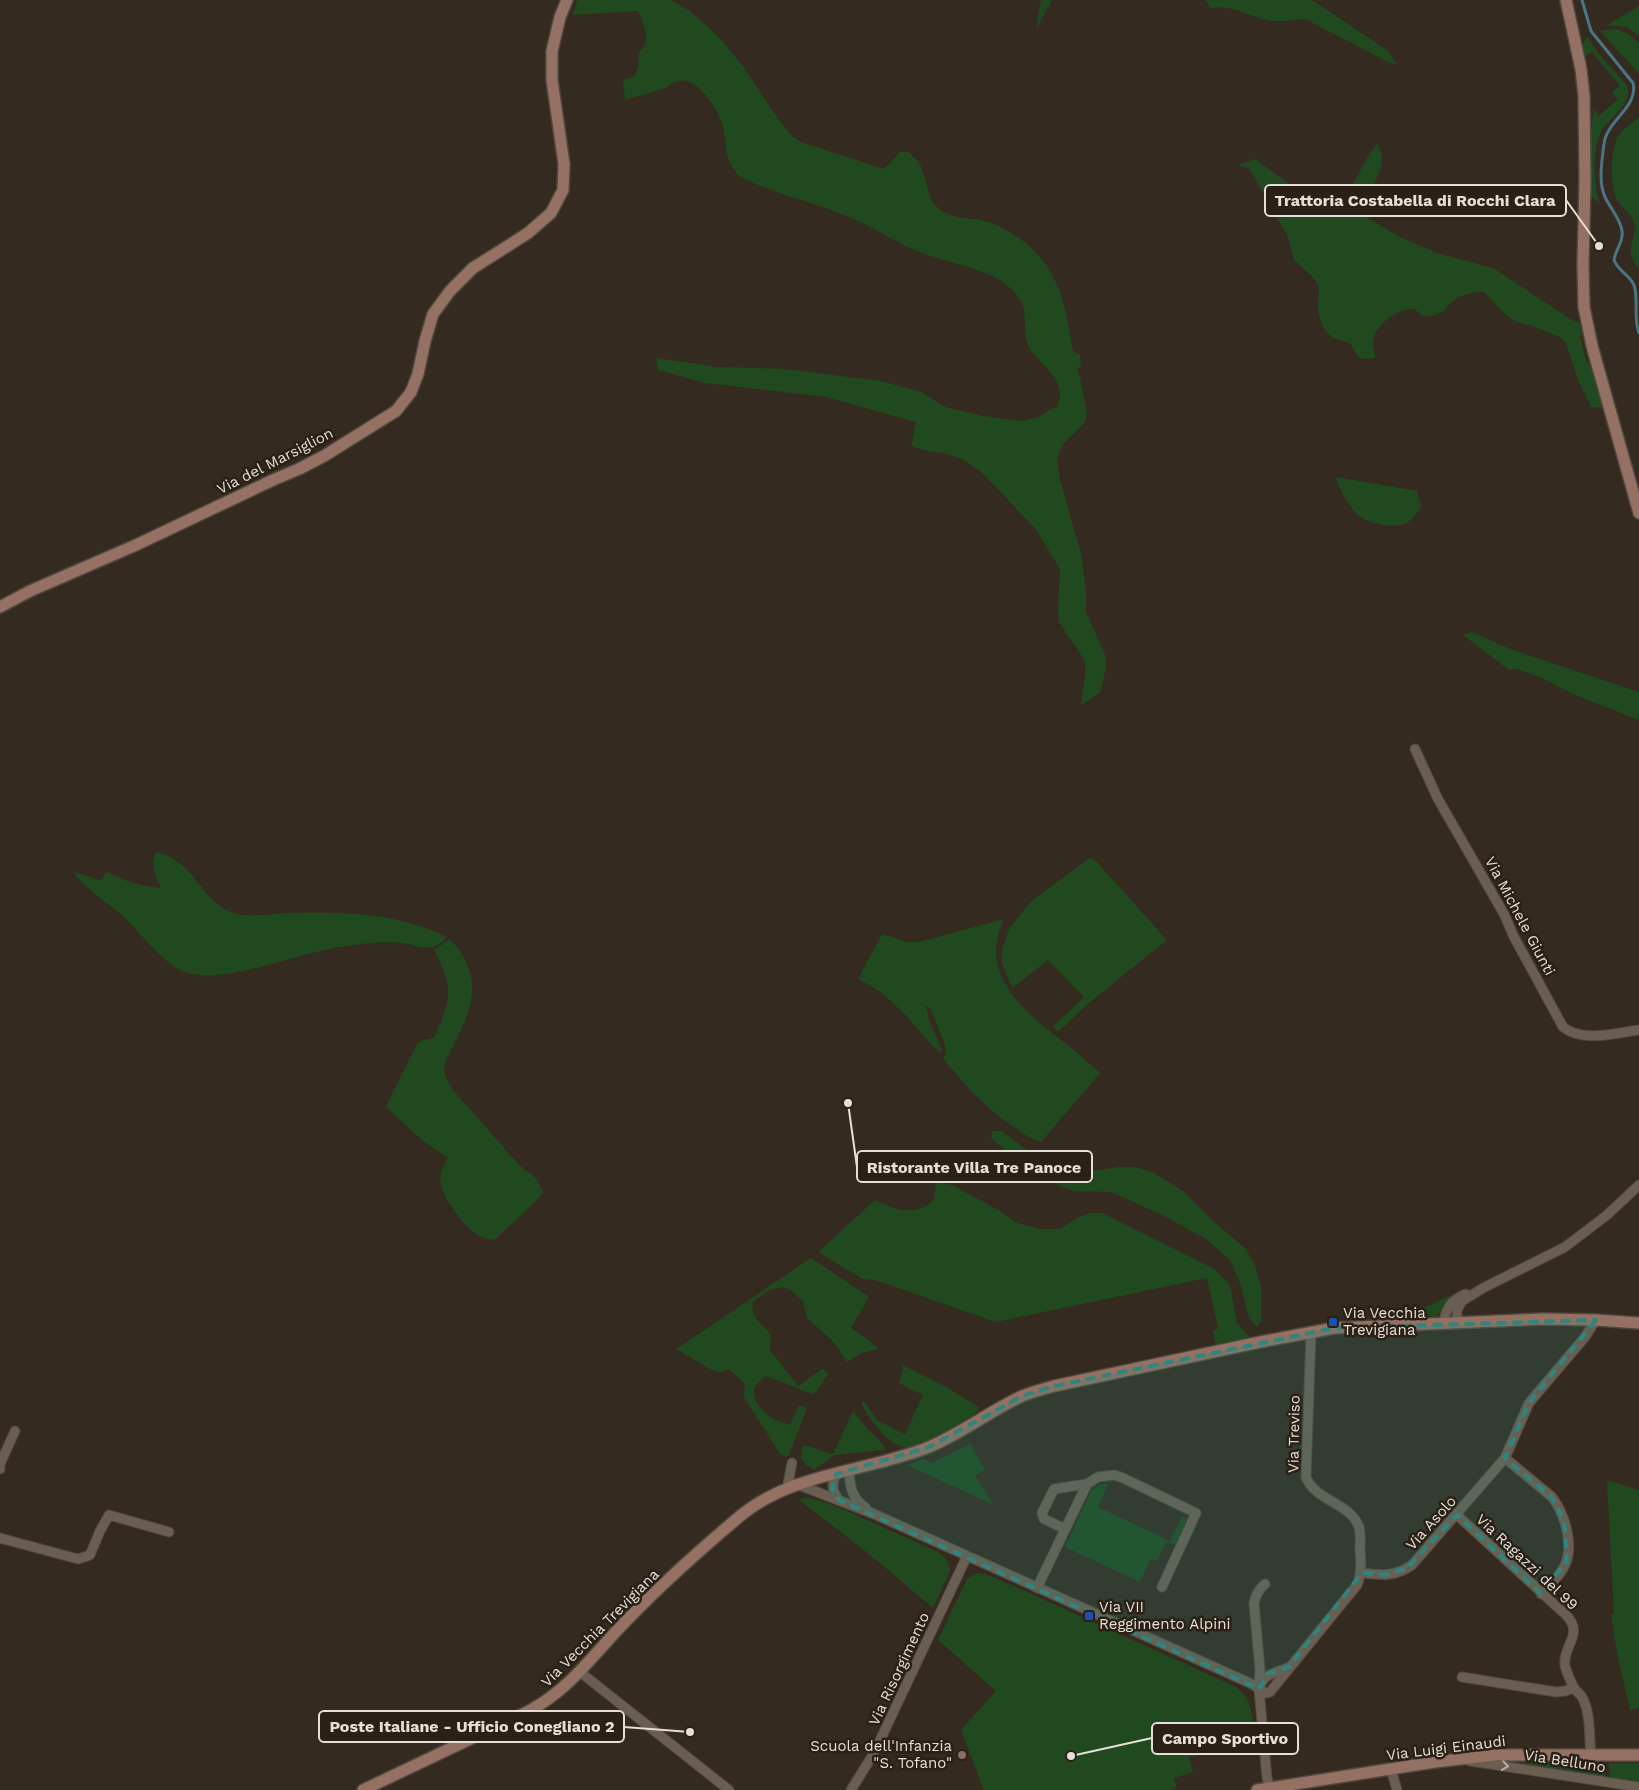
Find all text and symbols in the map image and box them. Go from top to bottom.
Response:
callout: Trattoria Costabella di Rocchi Clara [1265,185,1566,216]
text: Trattoria Costabella di Rocchi Clara [1275,191,1556,210]
street label: Via del Marsiglion [214,424,336,498]
street label: Via Michele Giunti [1481,853,1559,979]
callout: Ristorante Villa Tre Panoce [857,1151,1092,1182]
text: Ristorante Villa Tre Panoce [867,1158,1081,1177]
place label: Via Vecchia Trevigiana [1343,1304,1426,1339]
marker: Via Vecchia Trevigiana [1327,1316,1339,1328]
street label: Via Treviso [1284,1395,1304,1473]
street label: Via Asolo [1402,1492,1460,1554]
street label: Via Ragazzi del 99 [1472,1510,1582,1614]
street label: Via Vecchia Trevigiana [537,1565,663,1691]
place label: Via VII Reggimento Alpini [1099,1598,1230,1633]
street label: Via Risorgimento [865,1610,933,1728]
marker: Via VII Reggimento Alpini [1083,1610,1095,1622]
callout: Poste Italiane - Ufficio Conegliano 2 [319,1711,624,1742]
text: Poste Italiane - Ufficio Conegliano 2 [329,1717,615,1736]
callout: Campo Sportivo [1152,1723,1298,1754]
text: Campo Sportivo [1162,1729,1288,1748]
street label: Via Luigi Einaudi [1385,1732,1507,1764]
place label: Scuola dell'Infanzia "S. Tofano" [810,1737,953,1772]
street label: Via Belluno [1523,1746,1607,1776]
marker: Scuola dell'Infanzia "S. Tofano" [956,1749,968,1761]
one-way arrow [1502,1760,1510,1771]

